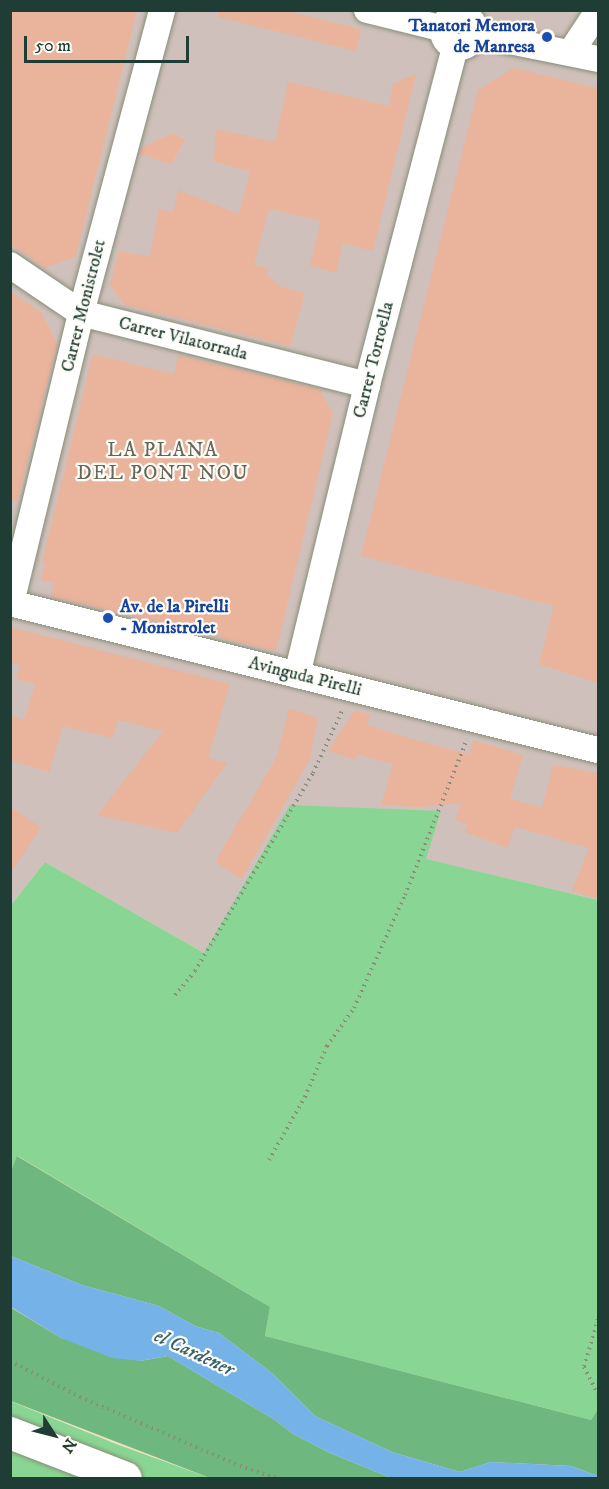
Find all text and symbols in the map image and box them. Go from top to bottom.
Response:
place label: Tanatori Memora de Manresa [408,16,535,58]
scale bar [27,24,192,62]
marker: Tanatori Memora de Manresa [540,30,554,44]
text: 50 m [35,35,71,57]
street label: Carrer Monistrolet [57,238,111,374]
street label: Carrer Torroella [349,299,399,421]
street label: Carrer Vilatorrada [116,313,250,365]
district label: LA PLANA DEL PONT NOU [77,439,249,486]
place label: Av. de la Pirelli - Monistrolet [120,597,229,640]
marker: Av. de la Pirelli - Monistrolet [101,611,115,625]
street label: Avinguda Pirelli [246,653,364,701]
water label: el Cardener [151,1324,237,1382]
north arrow [24,1405,84,1465]
text: N [57,1434,81,1457]

